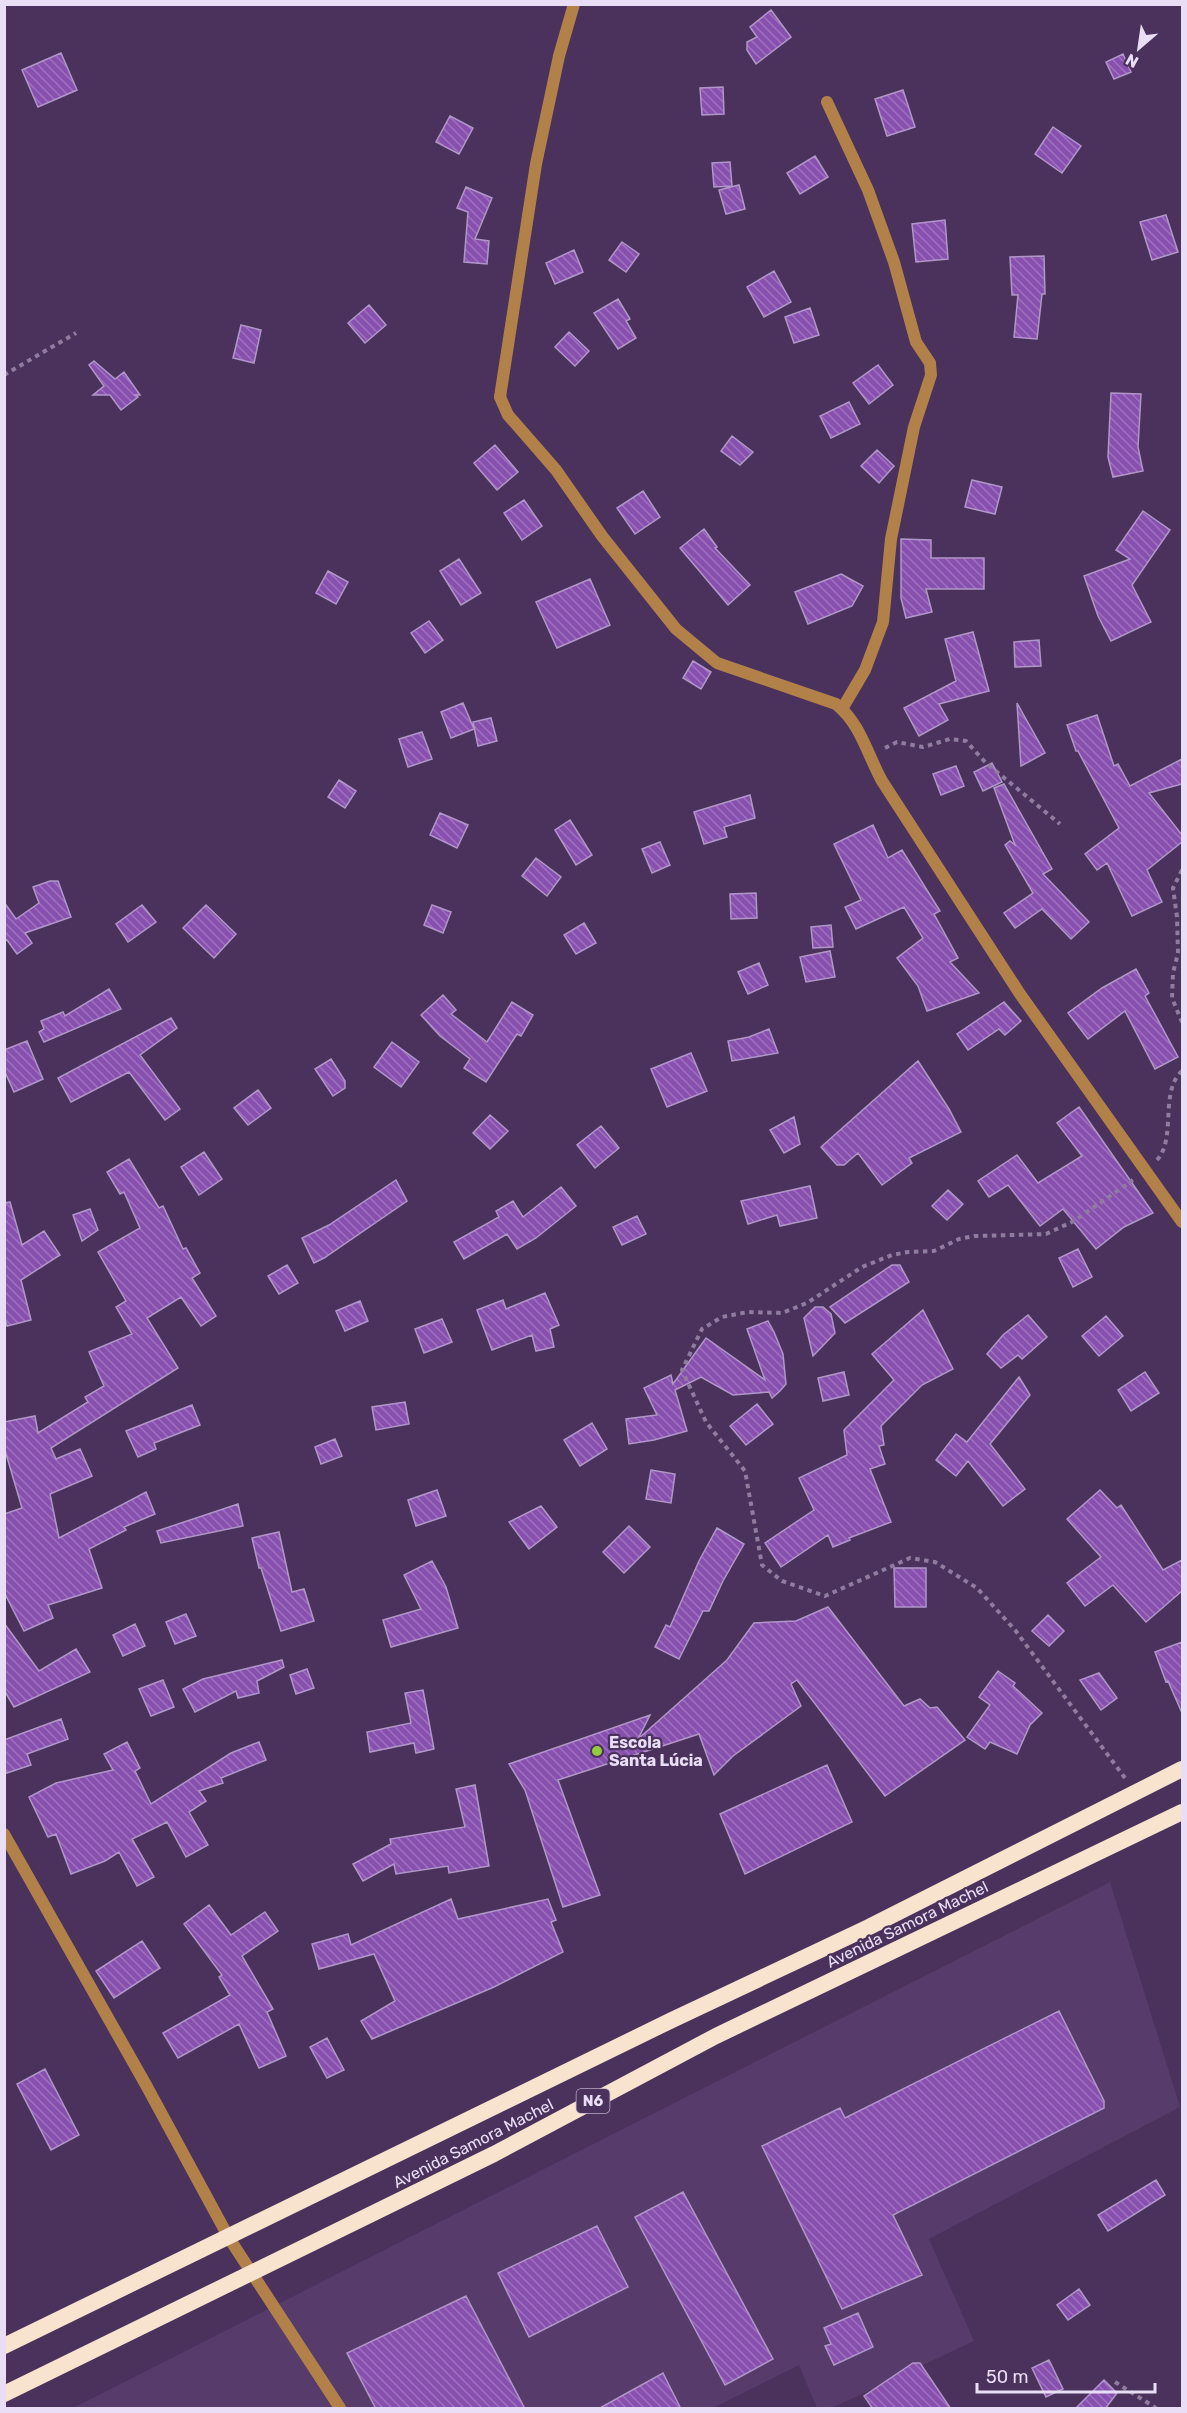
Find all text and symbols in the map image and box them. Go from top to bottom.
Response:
north arrow [1109,18,1169,78]
text: N [1122,50,1142,72]
place label: Escola Santa Lúcia [609,1733,703,1770]
marker: Escola Santa Lúcia [590,1744,604,1758]
street label: Avenida Samora Machel [823,1877,991,1972]
road number: N6 [576,2089,610,2113]
street label: Avenida Samora Machel [390,2095,557,2192]
scale bar [977,2356,1156,2394]
text: 50 m [986,2366,1029,2388]

